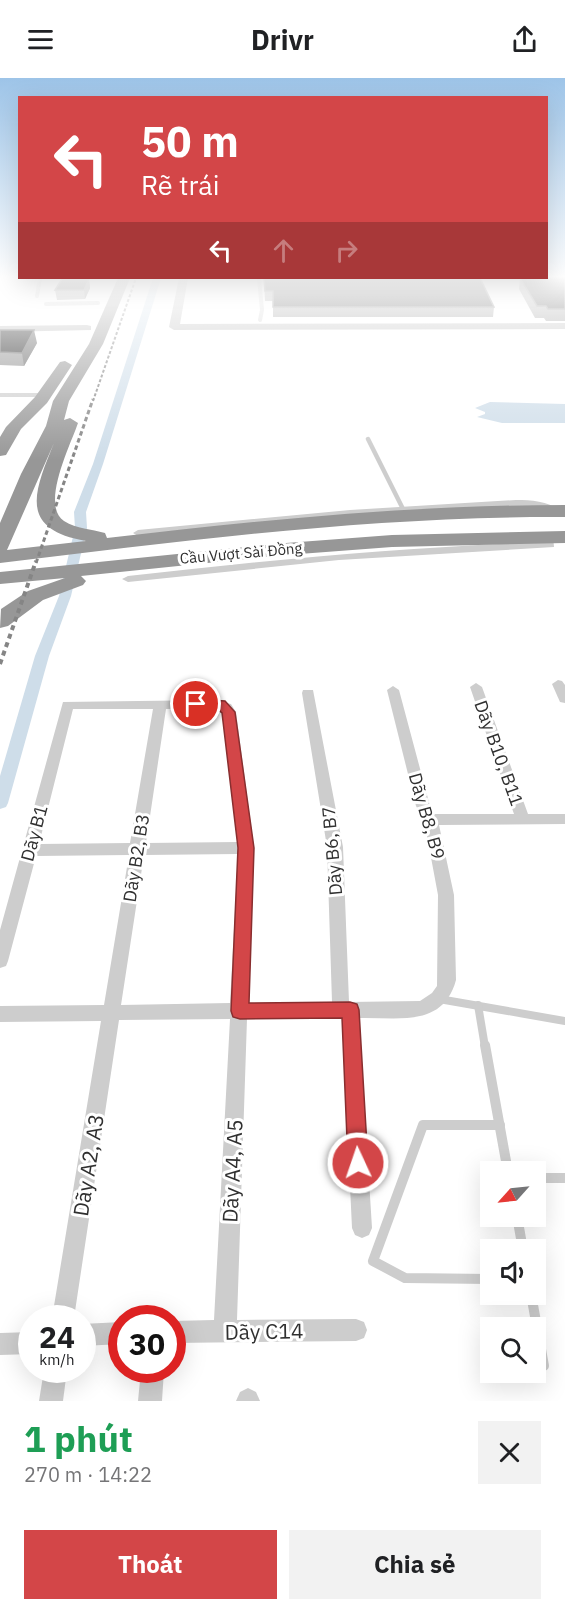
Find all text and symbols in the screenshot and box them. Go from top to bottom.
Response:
text: Drivr [251,22,314,57]
icon: menu [24,23,57,56]
icon: share [508,23,541,56]
text: 50 m [141,114,239,169]
icon: left [42,120,120,198]
text: Rẽ trái [141,167,220,202]
icon: left [204,234,237,267]
icon: ahead [267,234,300,267]
icon: right [330,234,363,267]
street label: Cầu Vượt Sài Đồng [179,538,303,568]
pin [170,678,221,729]
icon: arrive [179,687,212,720]
street label: Dãy B10, B11 [469,697,529,809]
street label: Dãy B8, B9 [404,770,450,862]
street label: Dãy B1 [15,802,53,864]
street label: Dãy B6, B7 [317,806,347,896]
street label: Dãy B2, B3 [118,812,154,904]
street label: Dãy A2, A3 [66,1112,110,1218]
street label: Dãy A4, A5 [215,1119,249,1223]
position arrow [326,1131,390,1195]
north arrow [480,1161,546,1227]
map controls [480,1161,546,1383]
button: sound [480,1239,546,1305]
speed limit sign: 30 [108,1305,186,1383]
street label: Dãy C14 [224,1316,304,1346]
text: 24 [39,1317,75,1356]
button: search [480,1317,546,1383]
text: km/h [39,1350,75,1369]
text: 1 phút [24,1415,133,1462]
button: close [478,1421,541,1484]
text: 270 m · 14:22 [24,1461,152,1488]
button: Thoát [24,1530,277,1599]
button: Chia sẻ [289,1530,541,1599]

